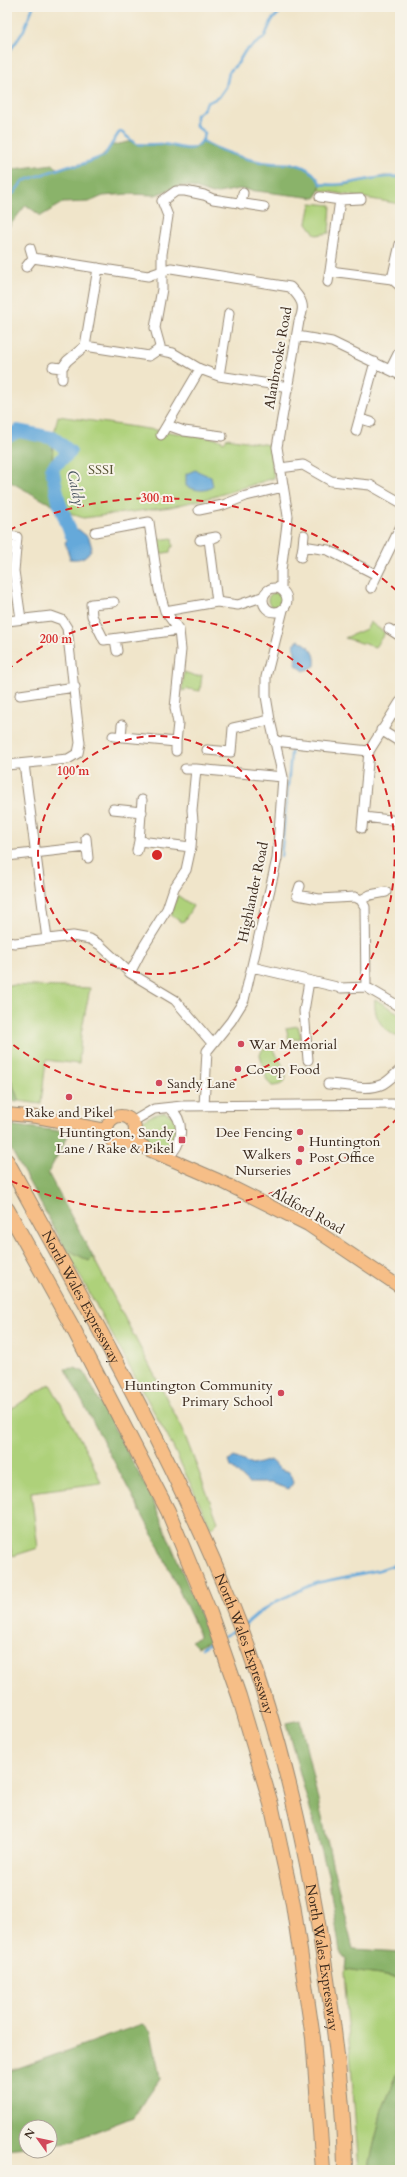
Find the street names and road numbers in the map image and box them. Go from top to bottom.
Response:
street label: Alanbrooke Road [260,305,296,411]
street label: Highlander Road [233,840,273,944]
street label: Aldford Road [268,1183,348,1239]
street label: North Wales Expressway [38,1227,126,1367]
street label: North Wales Expressway [210,1570,279,1717]
street label: North Wales Expressway [302,1882,344,2033]

